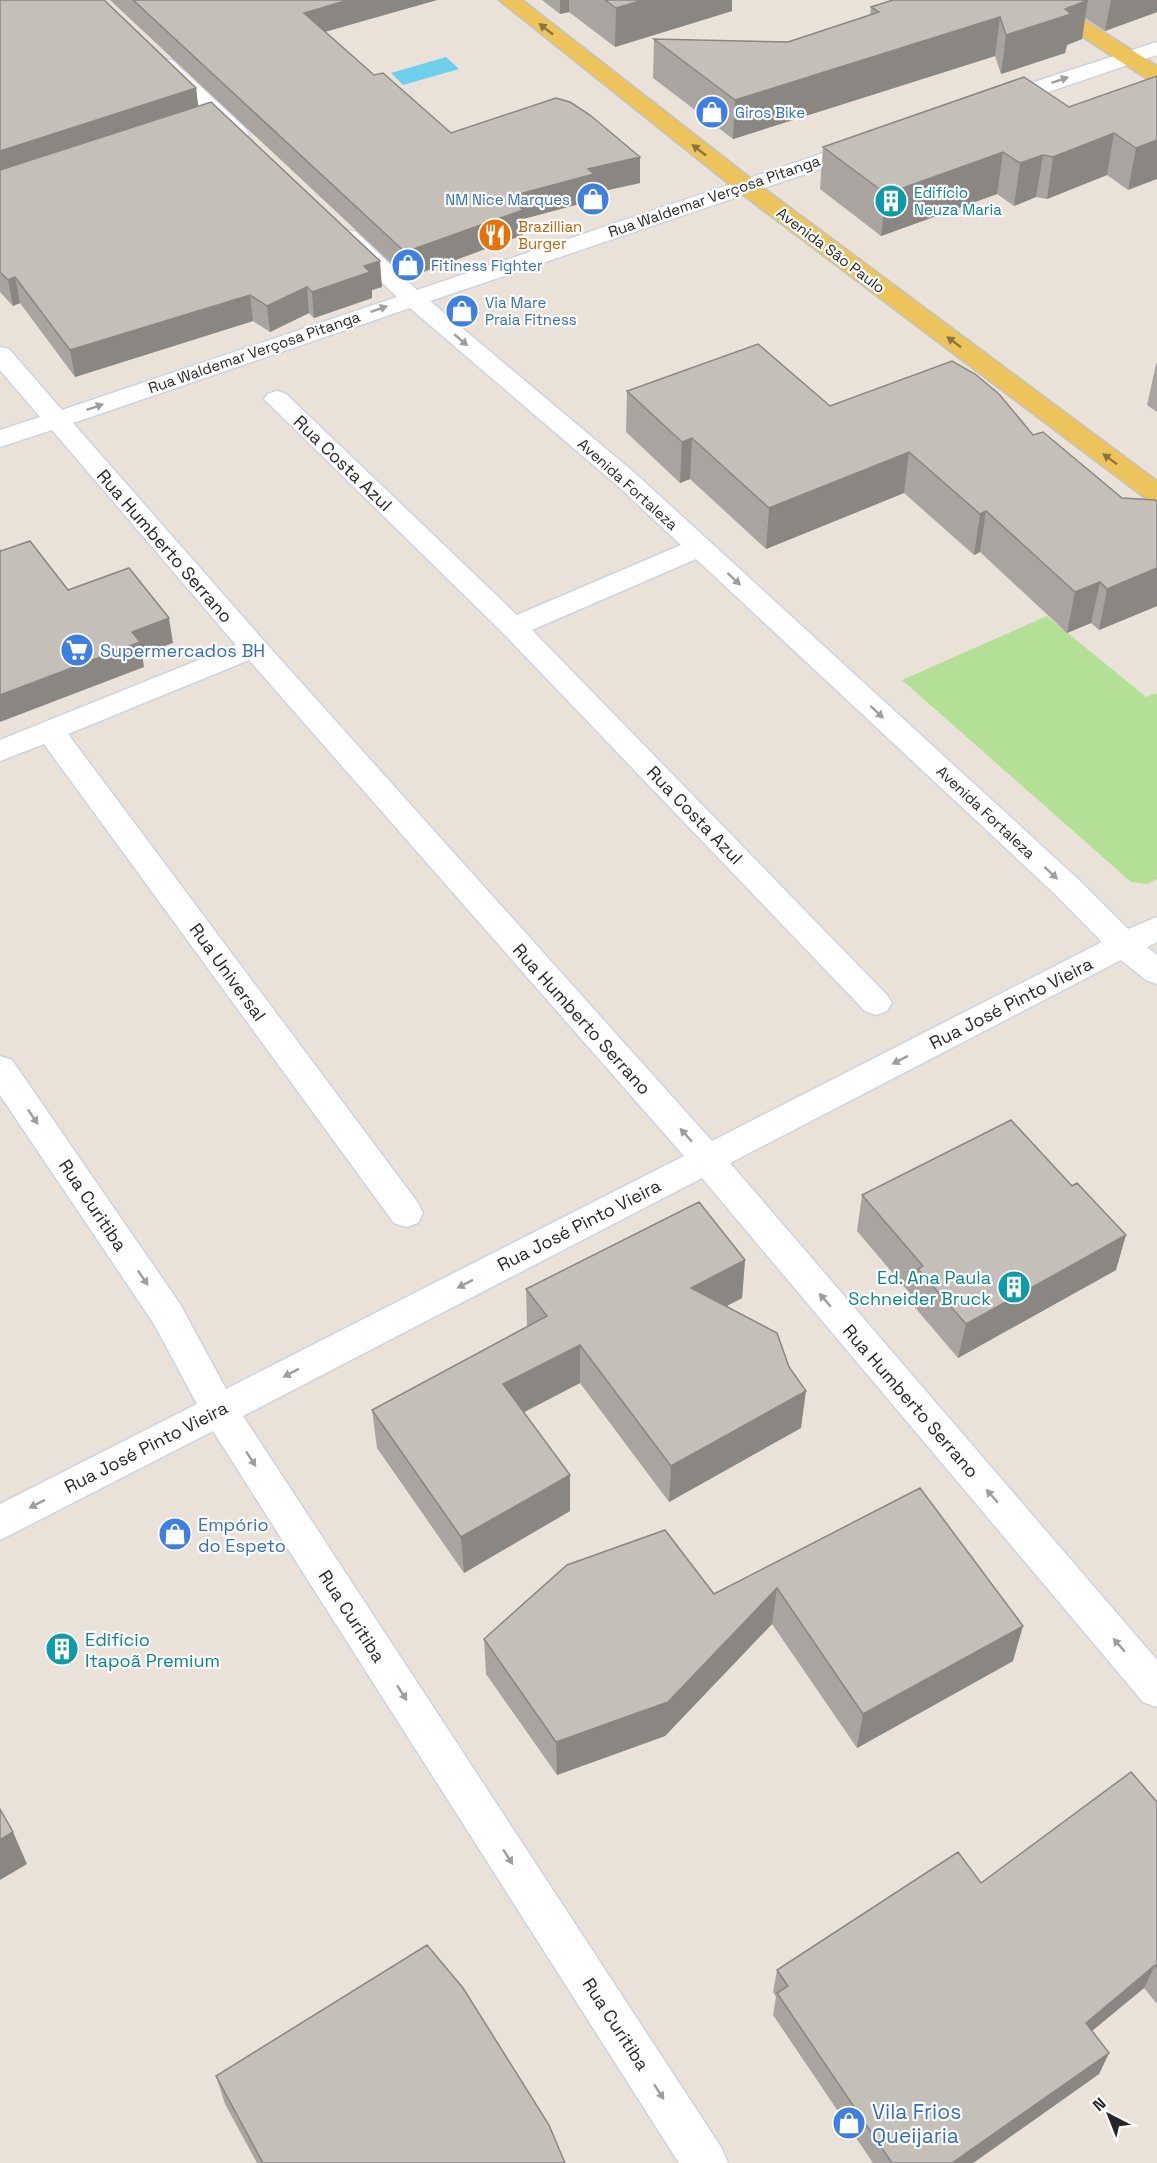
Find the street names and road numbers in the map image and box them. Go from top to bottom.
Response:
street label: Rua Waldemar Verçosa Pitanga [606,151,823,241]
street label: Avenida São Paulo [773,203,889,297]
street label: Rua Waldemar Verçosa Pitanga [146,307,363,397]
street label: Rua Costa Azul [289,410,397,516]
street label: Avenida Fortaleza [574,434,682,534]
street label: Rua Humberto Serrano [92,465,238,627]
street label: Rua Costa Azul [642,761,748,869]
street label: Avenida Fortaleza [933,761,1040,863]
street label: Rua Universal [185,918,271,1026]
street label: Rua Humberto Serrano [508,939,656,1099]
street label: Rua José Pinto Vieira [925,952,1097,1054]
street label: Rua Curitiba [54,1155,132,1255]
street label: Rua José Pinto Vieira [493,1174,665,1276]
street label: Rua Humberto Serrano [838,1320,984,1482]
street label: Rua José Pinto Vieira [60,1396,232,1498]
street label: Rua Curitiba [314,1565,390,1667]
street label: Rua Curitiba [578,1973,654,2075]

